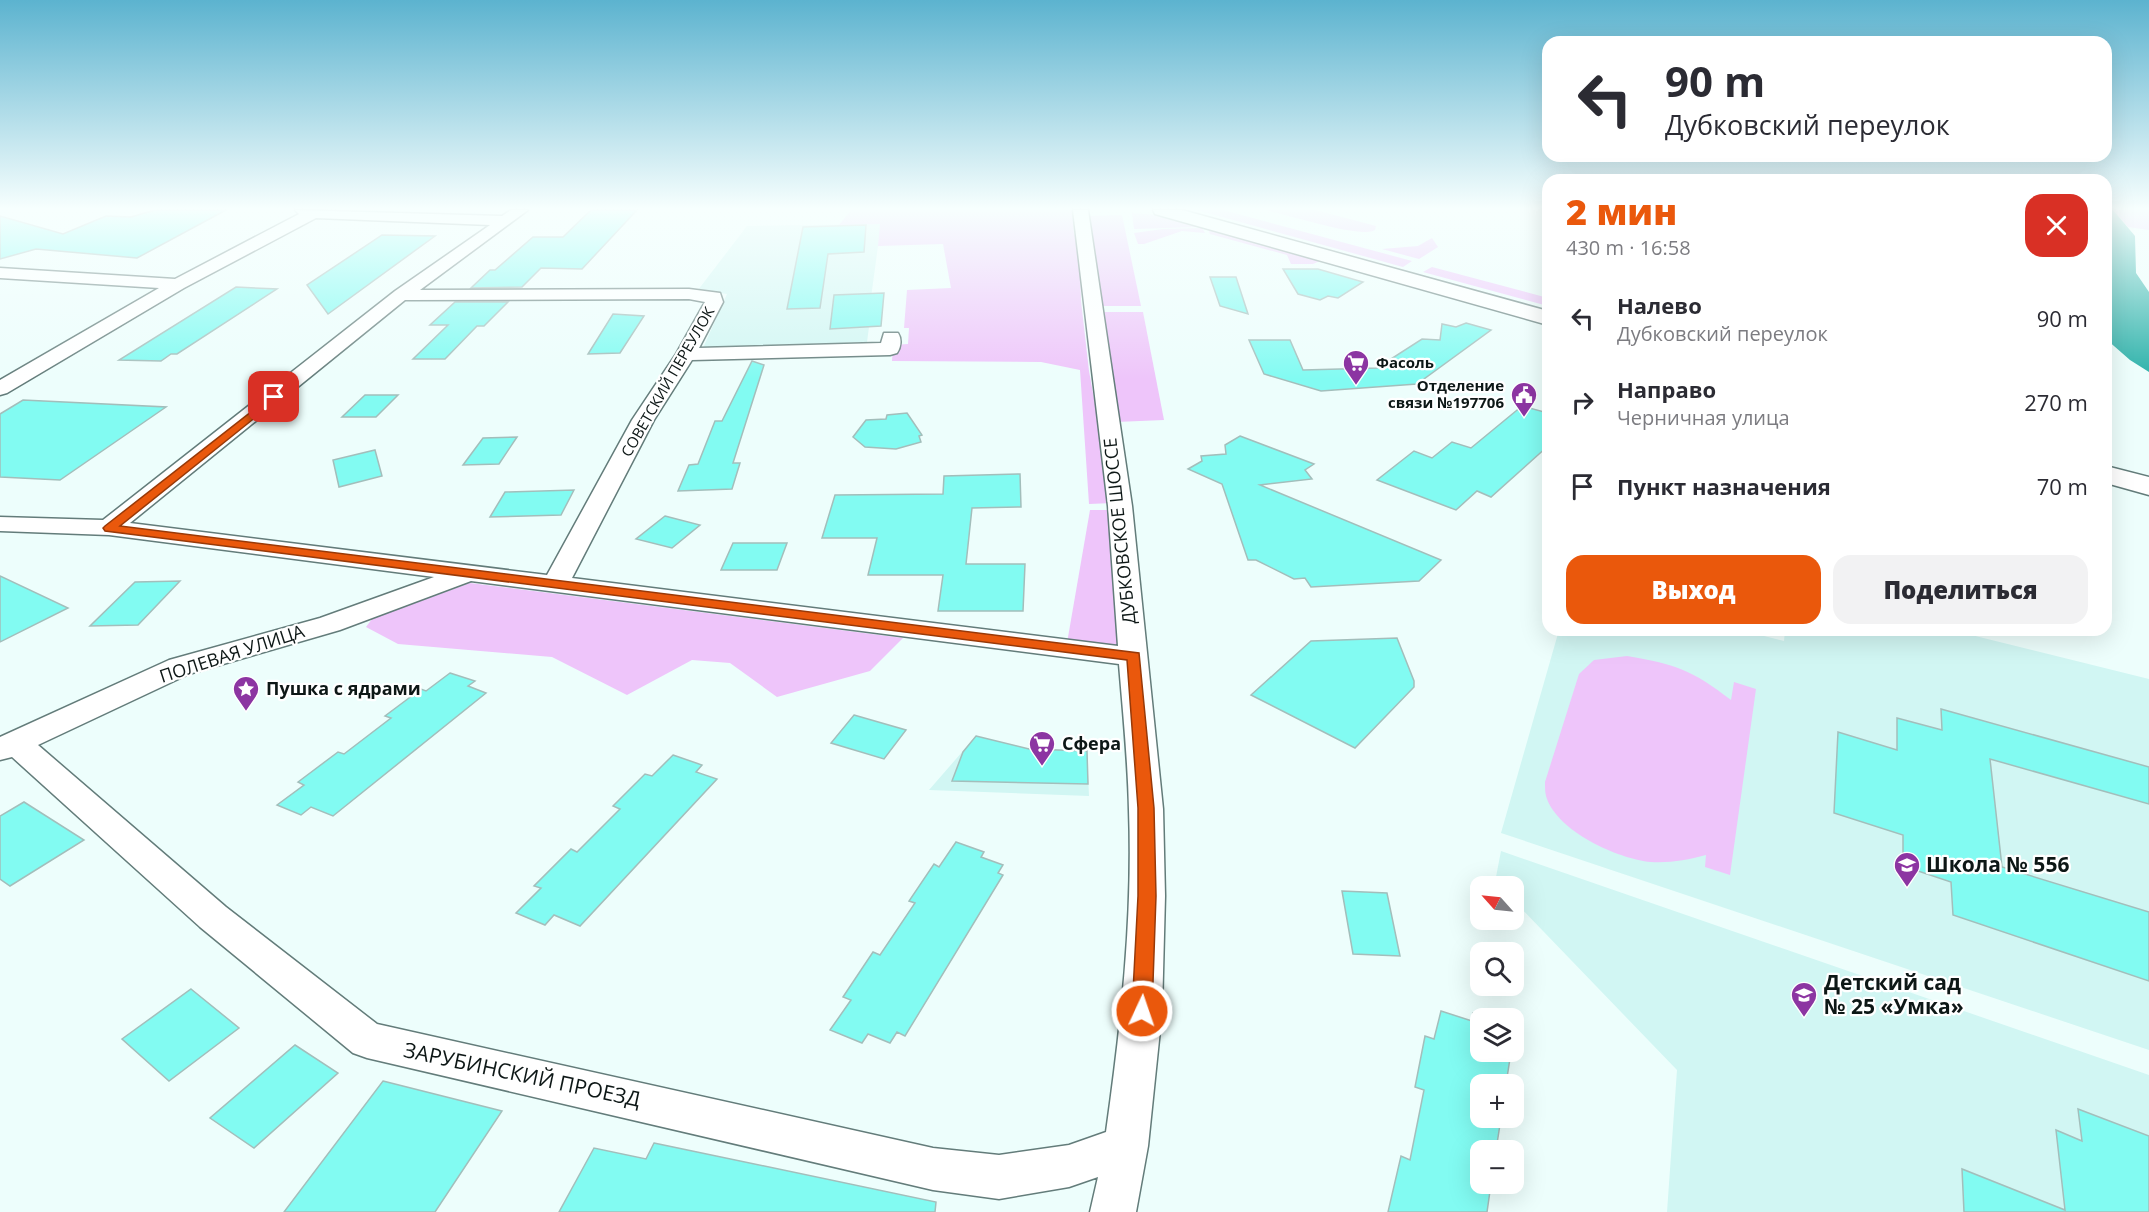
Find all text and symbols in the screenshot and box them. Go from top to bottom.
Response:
text: 90 m [1665,52,1765,109]
icon: left [1566,60,1644,138]
text: Дубковский переулок [1665,106,1950,143]
text: 2 мин [1566,187,1677,236]
button: close [2025,194,2088,257]
text: 430 m · 16:58 [1566,234,1691,261]
text: Налево [1617,290,1702,320]
street label: СОВЕТСКИЙ ПЕРЕУЛОК [616,302,719,460]
icon: left [1566,302,1599,335]
text: 90 m [2037,303,2088,333]
text: Дубковский переулок [1617,320,1828,347]
supermarket icon: Фасоль [1341,348,1371,386]
place label: Фасоль [1376,352,1434,372]
pin [248,371,299,422]
text: Направо [1617,374,1716,404]
place label: Отделение связи №197706 [1388,375,1504,412]
icon: arrive [257,380,290,413]
public building icon: Отделение связи №197706 [1509,380,1539,418]
icon: right [1566,386,1599,419]
text: 270 m [2024,387,2088,417]
text: Черничная улица [1617,404,1790,431]
street label: ДУБКОВСКОЕ ШОССЕ [1097,437,1141,625]
icon: arrive [1566,470,1599,503]
text: Пункт назначения [1617,471,1831,501]
text: 70 m [2037,471,2088,501]
button: Выход [1566,555,1821,624]
button: Поделиться [1833,555,2088,624]
street label: ПОЛЕВАЯ УЛИЦА [156,618,308,688]
place icon: Пушка с ядрами [231,674,261,712]
place label: Пушка с ядрами [266,676,421,700]
supermarket icon: Сфера [1027,729,1057,767]
place label: Сфера [1062,731,1121,755]
school or university icon: Школа № 556 [1892,850,1922,888]
place label: Школа № 556 [1926,850,2069,878]
north arrow [1470,876,1524,930]
map controls [1470,876,1524,1194]
button: search [1470,942,1524,996]
place label: Детский сад № 25 «Умка» [1824,968,1964,1020]
position arrow [1110,979,1174,1043]
school or university icon: Детский сад № 25 «Умка» [1789,980,1819,1018]
button: layers [1470,1008,1524,1062]
street label: ЗАРУБИНСКИЙ ПРОЕЗД [401,1035,643,1113]
button: + [1470,1074,1524,1128]
button: − [1470,1140,1524,1194]

